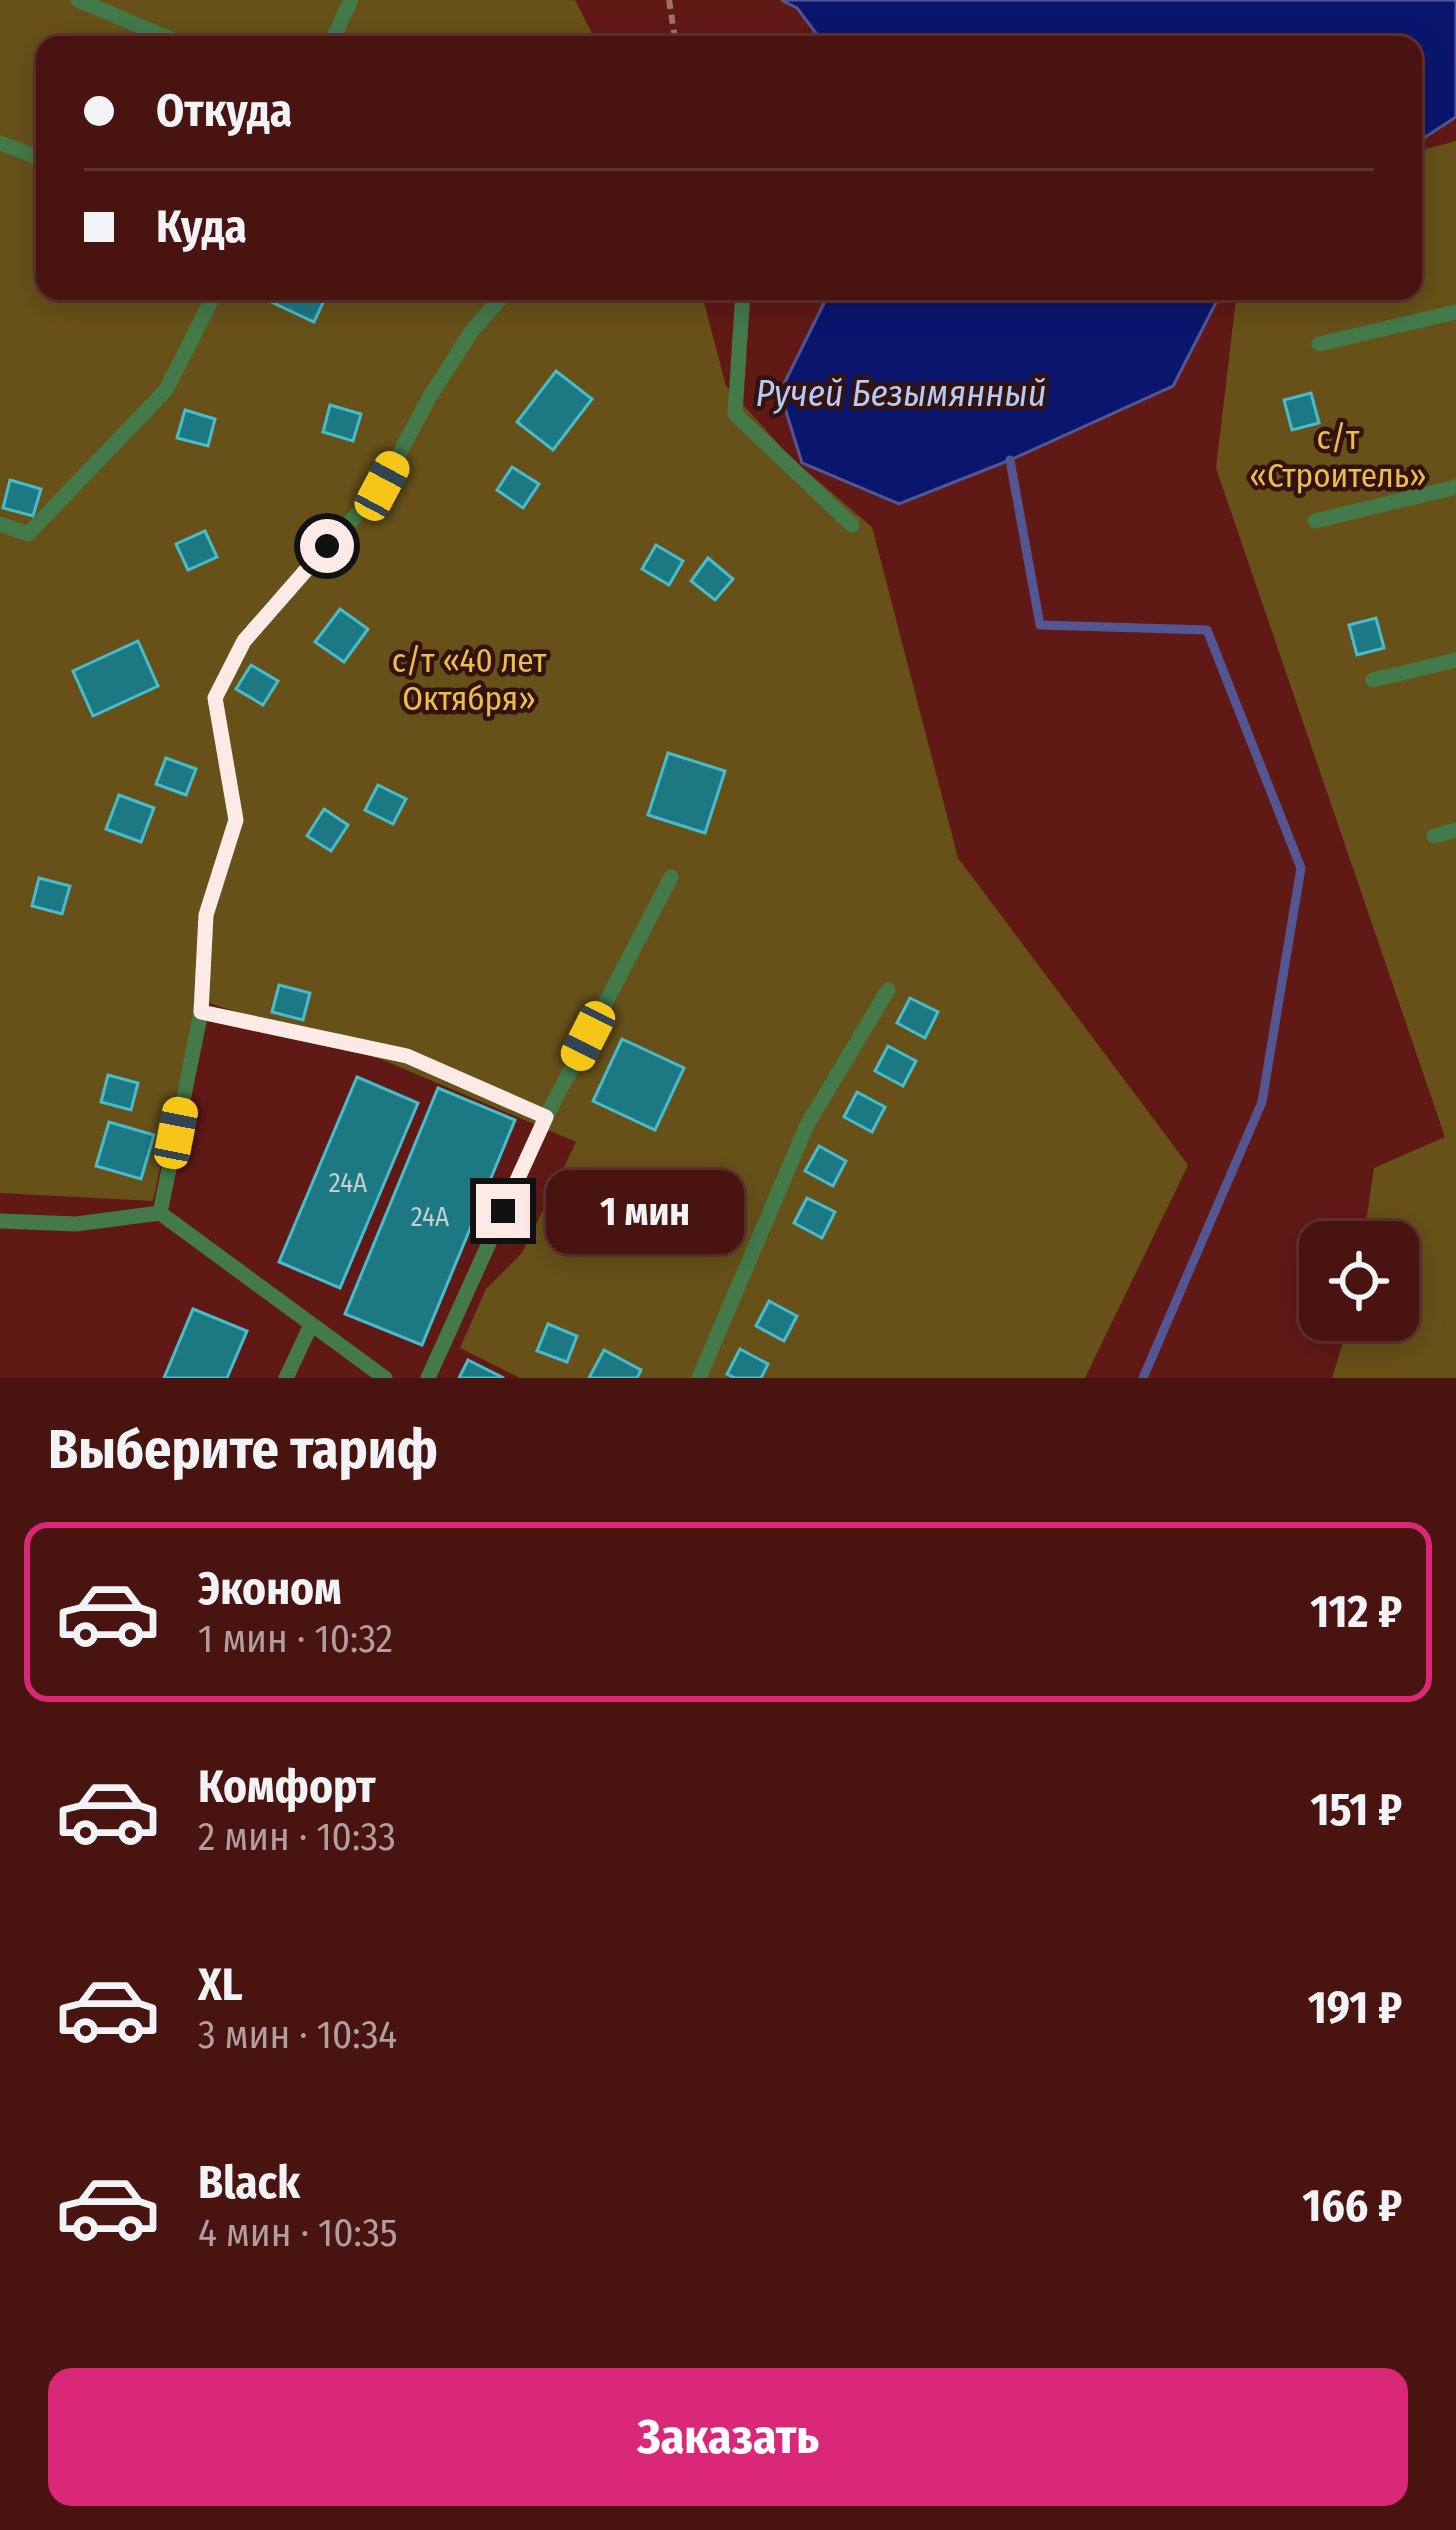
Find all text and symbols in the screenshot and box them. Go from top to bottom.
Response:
text: Откуда [156,84,292,138]
text: Куда [156,200,247,254]
water label: Ручей Безымянный [756,372,1046,416]
park label: с/т «Строитель» [1249,418,1427,496]
car [349,446,415,526]
route start [300,519,354,573]
park label: с/т «40 лет Октября» [392,641,547,719]
car [556,996,620,1076]
car [151,1094,201,1172]
house number: 24А [329,1167,368,1199]
callout: 1 мин [545,1169,743,1253]
route end [476,1184,530,1238]
text: 1 мин [600,1189,690,1235]
house number: 24А [411,1201,450,1233]
map controls [1299,1221,1419,1341]
button: locate [1299,1221,1419,1341]
text: Выберите тариф [48,1418,438,1482]
icon: car [54,1558,162,1666]
text: Эконом [198,1562,342,1616]
text: 112 ₽ [1310,1585,1402,1639]
text: 1 мин · 10:32 [198,1616,393,1662]
icon: car [54,1756,162,1864]
text: Комфорт [198,1760,376,1814]
text: 151 ₽ [1311,1783,1402,1837]
text: 2 мин · 10:33 [198,1814,396,1860]
icon: car [54,1954,162,2062]
text: XL [198,1958,243,2012]
text: 191 ₽ [1308,1981,1402,2035]
text: 3 мин · 10:34 [198,2012,397,2058]
icon: car [54,2152,162,2260]
text: Black [198,2156,300,2210]
text: 166 ₽ [1302,2179,1402,2233]
text: 4 мин · 10:35 [198,2210,398,2256]
button: Заказать [48,2368,1408,2506]

